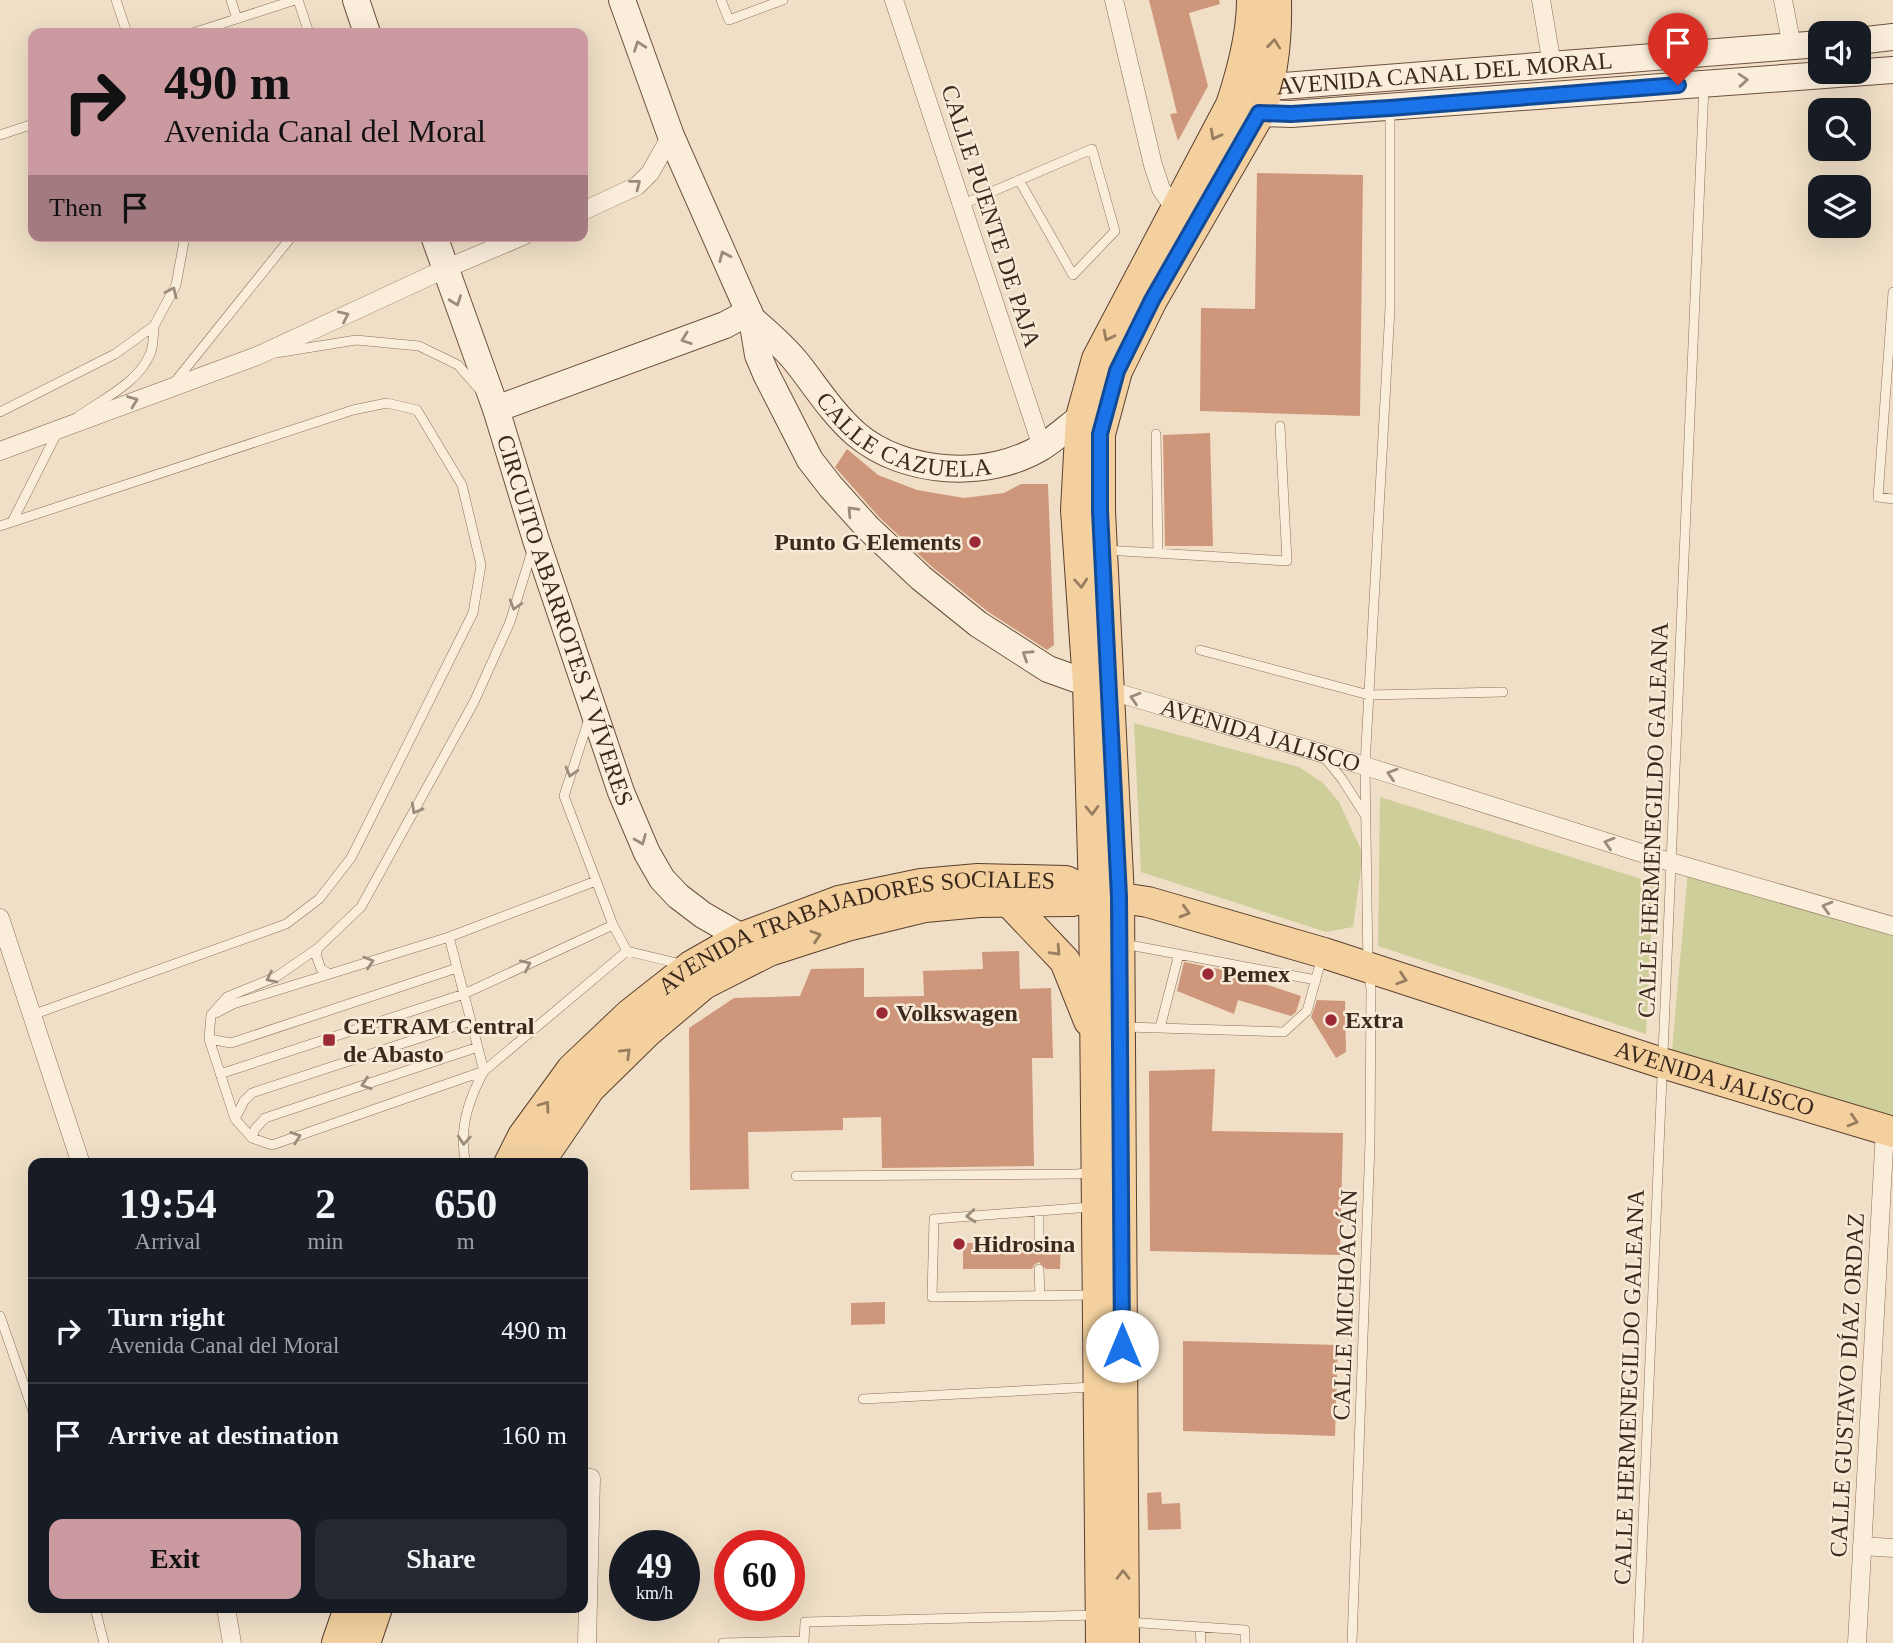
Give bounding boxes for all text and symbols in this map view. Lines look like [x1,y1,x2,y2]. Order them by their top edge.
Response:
pin [1648,13,1708,85]
map controls [1808,21,1871,238]
button: sound [1808,21,1871,84]
icon: arrive [1659,24,1697,62]
one-way arrow [1266,38,1281,49]
one-way arrow [633,40,647,52]
street label: AVENIDA CANAL DEL MORAL [1275,47,1614,99]
text: 490 m [164,55,291,110]
icon: right [49,56,140,147]
one-way arrow [1738,73,1749,88]
street label: CALLE PUENTE DE PAJA [936,81,1046,351]
button: search [1808,98,1871,161]
text: Avenida Canal del Moral [164,113,486,149]
one-way arrow [1210,128,1223,140]
button: layers [1808,175,1871,238]
one-way arrow [629,180,641,193]
icon: arrive [116,189,154,227]
text: Then [49,193,102,222]
one-way arrow [718,251,732,264]
one-way arrow [164,287,178,299]
one-way arrow [448,294,462,306]
one-way arrow [337,310,349,324]
one-way arrow [1103,329,1117,341]
one-way arrow [681,331,693,345]
street label: CALLE CAZUELA [811,387,994,482]
one-way arrow [126,396,138,410]
street label: CIRCUITO ABARROTES Y VÍVERES [492,432,638,810]
one-way arrow [848,506,861,519]
place label: Punto G Elements [774,529,961,555]
marker: Punto G Elements [967,534,983,550]
one-way arrow [1073,578,1088,589]
one-way arrow [509,598,524,610]
street label: CALLE HERMENEGILDO GALEANA [1633,621,1673,1018]
one-way arrow [1022,651,1035,663]
one-way arrow [1129,691,1141,706]
street label: AVENIDA JALISCO [1158,693,1363,777]
one-way arrow [564,766,579,778]
one-way arrow [1387,768,1399,783]
one-way arrow [411,802,424,815]
one-way arrow [1084,805,1099,816]
one-way arrow [633,834,647,846]
one-way arrow [1604,836,1616,851]
street label: AVENIDA TRABAJADORES SOCIALES [653,866,1055,1000]
one-way arrow [1822,901,1834,916]
one-way arrow [1179,904,1191,919]
one-way arrow [810,929,822,944]
one-way arrow [1047,943,1060,956]
one-way arrow [362,956,374,970]
one-way arrow [519,960,531,974]
place label: Pemex [1222,961,1290,987]
marker: Pemex [1200,966,1216,982]
one-way arrow [266,969,278,983]
one-way arrow [1396,971,1408,986]
place label: Volkswagen [896,1000,1018,1026]
marker: Volkswagen [874,1005,890,1021]
place label: Extra [1345,1007,1404,1033]
marker: Extra [1323,1012,1339,1028]
place label: CETRAM Central de Abasto [343,1013,535,1067]
marker: CETRAM Central de Abasto [321,1032,337,1048]
street label: AVENIDA JALISCO [1612,1036,1817,1121]
one-way arrow [617,1049,630,1062]
one-way arrow [361,1076,373,1090]
one-way arrow [537,1101,549,1114]
one-way arrow [1847,1112,1859,1127]
one-way arrow [289,1131,301,1145]
one-way arrow [457,1135,472,1146]
text: 19:54 [119,1181,217,1227]
text: 2 [315,1181,336,1227]
text: 650 [434,1181,497,1227]
street label: CALLE HERMENEGILDO GALEANA [1609,1188,1649,1585]
street label: CALLE MICHOACÁN [1328,1189,1362,1421]
one-way arrow [965,1208,976,1223]
street label: CALLE GUSTAVO DÍAZ ORDAZ [1825,1212,1869,1558]
text: Arrival [135,1229,201,1254]
text: min [308,1229,343,1254]
text: m [457,1229,475,1254]
place label: Hidrosina [973,1231,1075,1257]
marker: Hidrosina [951,1236,967,1252]
text: Turn right [108,1303,225,1332]
position arrow [1085,1309,1159,1383]
icon: right [49,1312,87,1350]
text: 490 m [501,1316,567,1345]
text: Avenida Canal del Moral [108,1333,339,1358]
icon: arrive [49,1417,87,1455]
text: Arrive at destination [108,1421,339,1450]
text: 160 m [501,1421,567,1450]
button: Exit [49,1519,301,1599]
button: Share [315,1519,567,1599]
speed limit sign: 60 [714,1530,805,1621]
text: 49 [637,1547,672,1586]
one-way arrow [1115,1569,1131,1580]
text: km/h [636,1583,673,1603]

